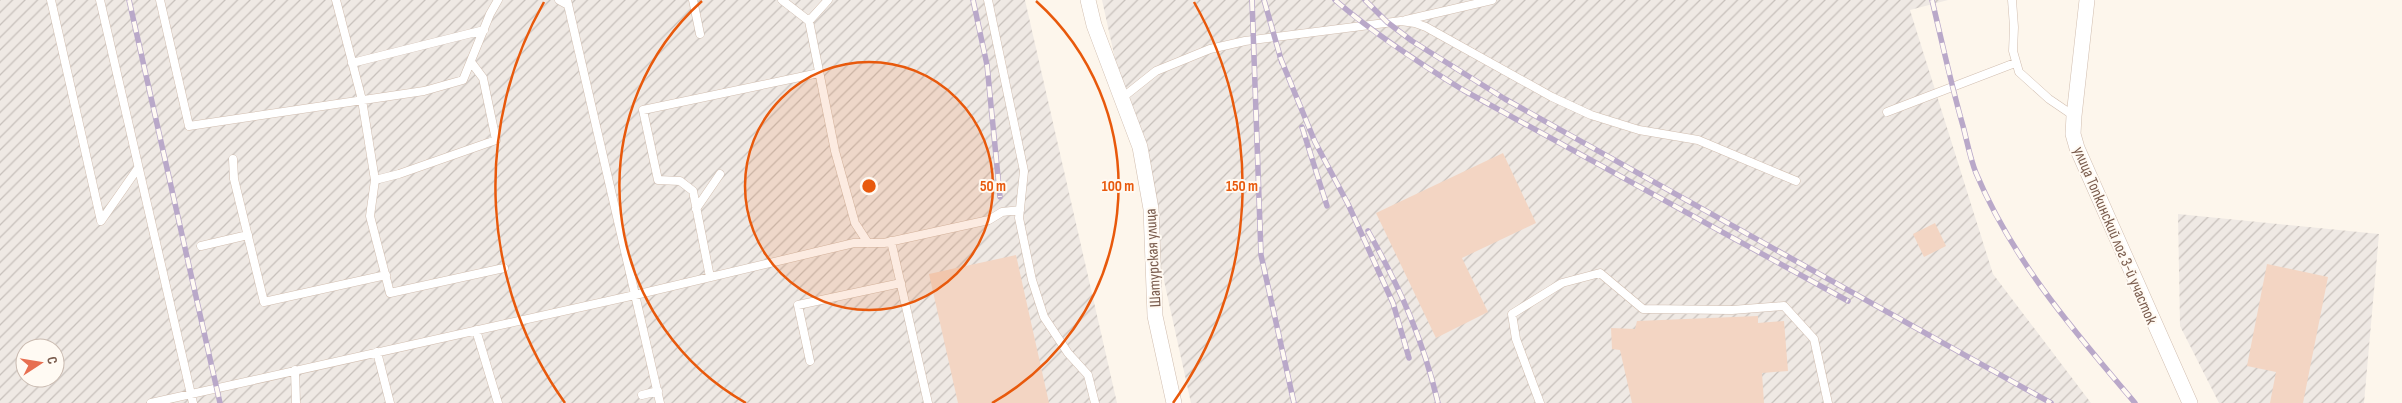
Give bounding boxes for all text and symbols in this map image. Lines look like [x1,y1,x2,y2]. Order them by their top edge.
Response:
street label: улица Топкинский лог 3-й участок [2069,144,2161,328]
centre of rings [860,177,878,195]
text: 50 m [980,177,1006,196]
text: 100 m [1102,177,1134,196]
text: 150 m [1226,177,1258,196]
street label: Шатурская улица [1141,208,1166,308]
north arrow [15,338,65,388]
text: С [43,355,61,366]

